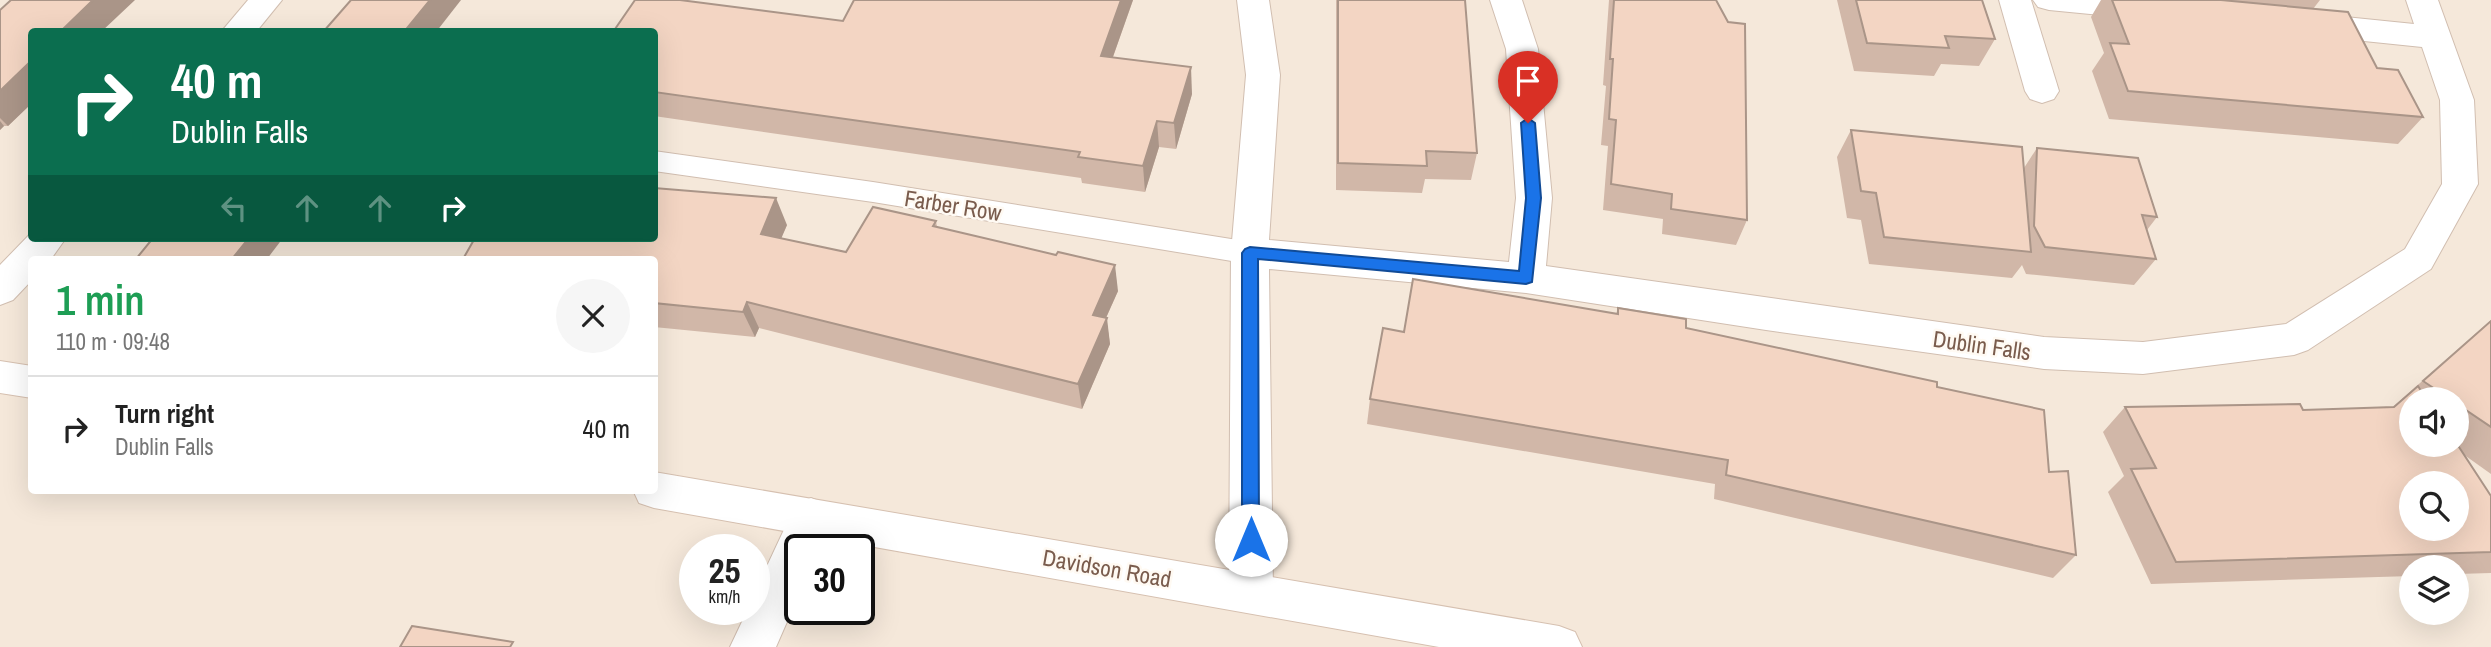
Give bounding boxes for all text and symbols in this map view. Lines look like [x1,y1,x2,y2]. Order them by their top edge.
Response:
text: 40 m [171,47,263,113]
pin [1498,51,1558,123]
icon: right [56,56,147,147]
icon: arrive [1509,62,1547,100]
text: Dublin Falls [171,110,308,153]
street label: Farber Row [902,182,1004,228]
icon: left [215,189,253,227]
icon: ahead [288,189,326,227]
icon: ahead [361,189,399,227]
icon: right [434,189,472,227]
text: 1 min [56,272,145,328]
button: close [556,279,630,353]
street label: Dublin Falls [1931,323,2033,367]
text: 110 m · 09:48 [56,326,170,357]
map controls [2399,387,2469,625]
button: sound [2399,387,2469,457]
text: Turn right [115,396,214,431]
icon: right [56,410,94,448]
text: 40 m [583,411,630,446]
text: Dublin Falls [115,431,214,462]
button: search [2399,471,2469,541]
position arrow [1214,503,1288,577]
speed limit sign: 30 [784,534,875,625]
street label: Davidson Road [1040,541,1174,595]
text: 25 [709,547,740,594]
button: layers [2399,555,2469,625]
text: km/h [709,584,741,609]

